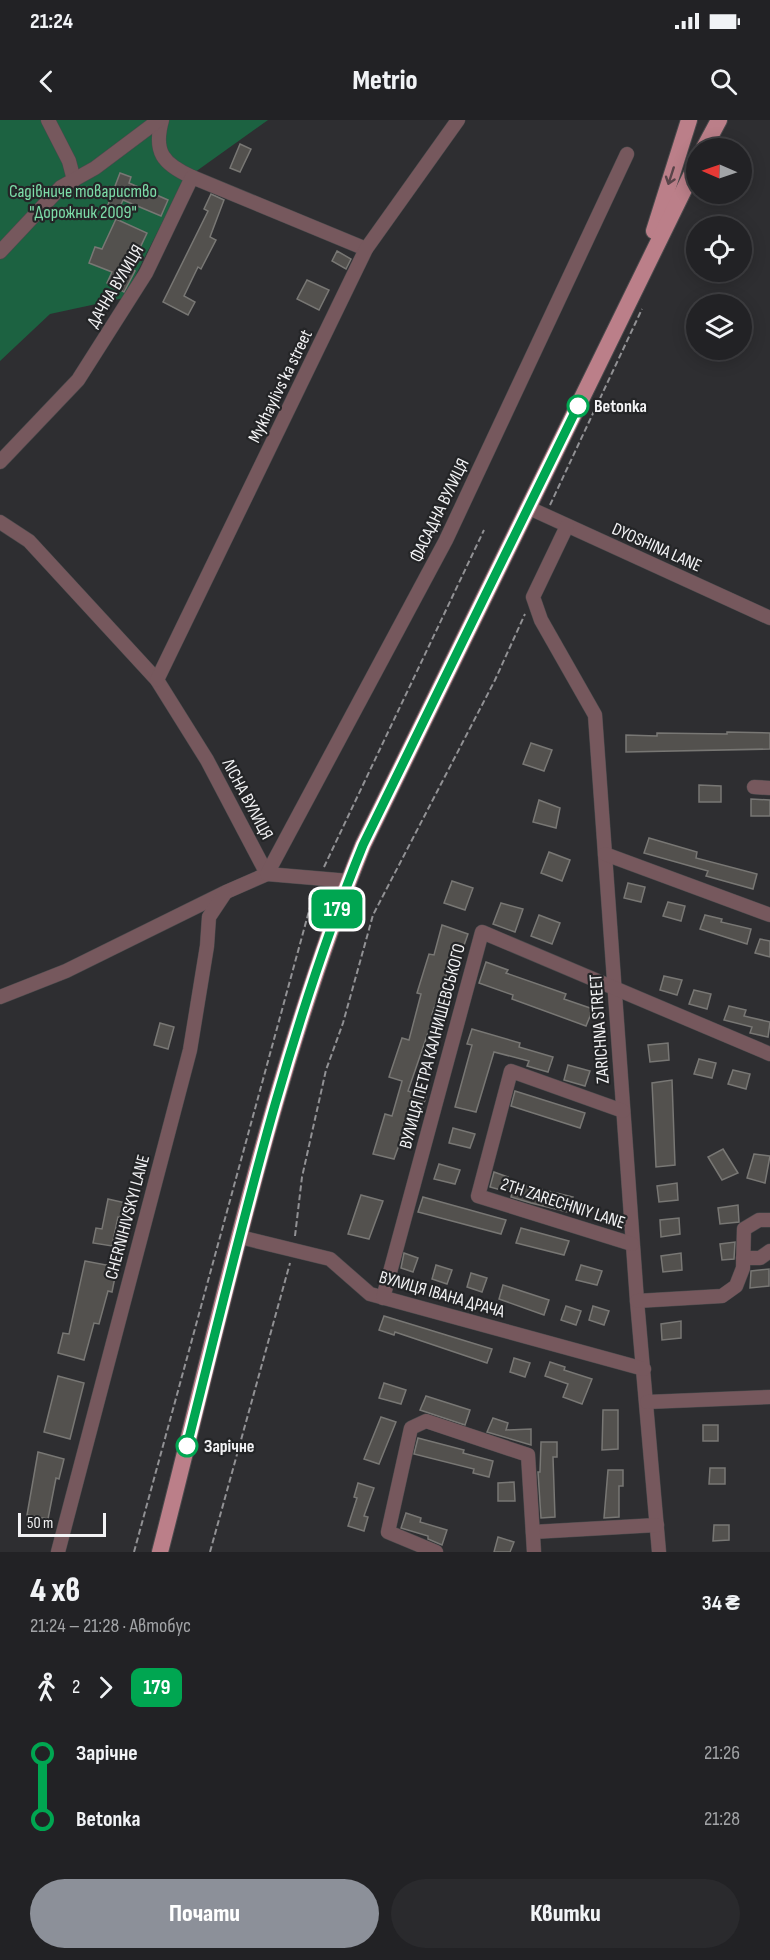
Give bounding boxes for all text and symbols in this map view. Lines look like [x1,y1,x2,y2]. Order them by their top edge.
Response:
text: 21:24 [30,8,73,35]
icon: back [30,65,63,98]
text: Metrio [353,65,417,97]
icon: search [707,65,740,98]
north arrow [686,138,752,204]
map controls [686,138,752,360]
one-way arrow [665,166,676,185]
park label: Садівниче товариство "Дорожник 2009" [9,181,157,223]
button: locate [686,216,752,282]
street label: ДАЧНА ВУЛИЦЯ [82,241,148,332]
button: layers [686,294,752,360]
street label: Mykhaylivsʹka street [244,326,317,446]
marker: Betonka [567,395,589,417]
place label: Betonka [594,396,647,417]
street label: ФАСАДНА ВУЛИЦЯ [405,455,474,565]
street label: DYOSHINA LANE [609,518,705,577]
street label: ЛІСНА ВУЛИЦЯ [217,754,278,843]
line badge: 179 [302,890,372,928]
text: 179 [323,897,351,922]
street label: ВУЛИЦЯ ПЕТРА КАЛНИШЕВСЬКОГО [395,941,470,1151]
street label: ZARICHNA STREET [585,973,614,1085]
street label: CHERNIHIVSKYI LANE [101,1152,154,1282]
street label: 2TH ZARECHNIY LANE [498,1173,628,1233]
street label: ВУЛИЦЯ ІВАНА ДРАЧА [377,1267,507,1323]
marker: Зарічне [176,1435,198,1457]
place label: Зарічне [204,1436,254,1457]
scale bar [18,1510,106,1538]
text: 50 m [27,1514,53,1533]
text: 4 хв [30,1571,80,1611]
text: 34 ₴ [702,1590,740,1617]
text: 21:24 – 21:28 · Автобус [30,1614,191,1638]
icon: walk [30,1671,63,1704]
icon: forward [89,1671,122,1704]
text: 2 [72,1675,80,1699]
text: 179 [143,1675,170,1700]
text: Зарічне [76,1740,138,1767]
text: 21:26 [704,1741,740,1765]
text: Betonka [76,1806,141,1833]
text: 21:28 [704,1807,740,1831]
button: Почати [30,1879,379,1948]
button: Квитки [391,1879,740,1948]

